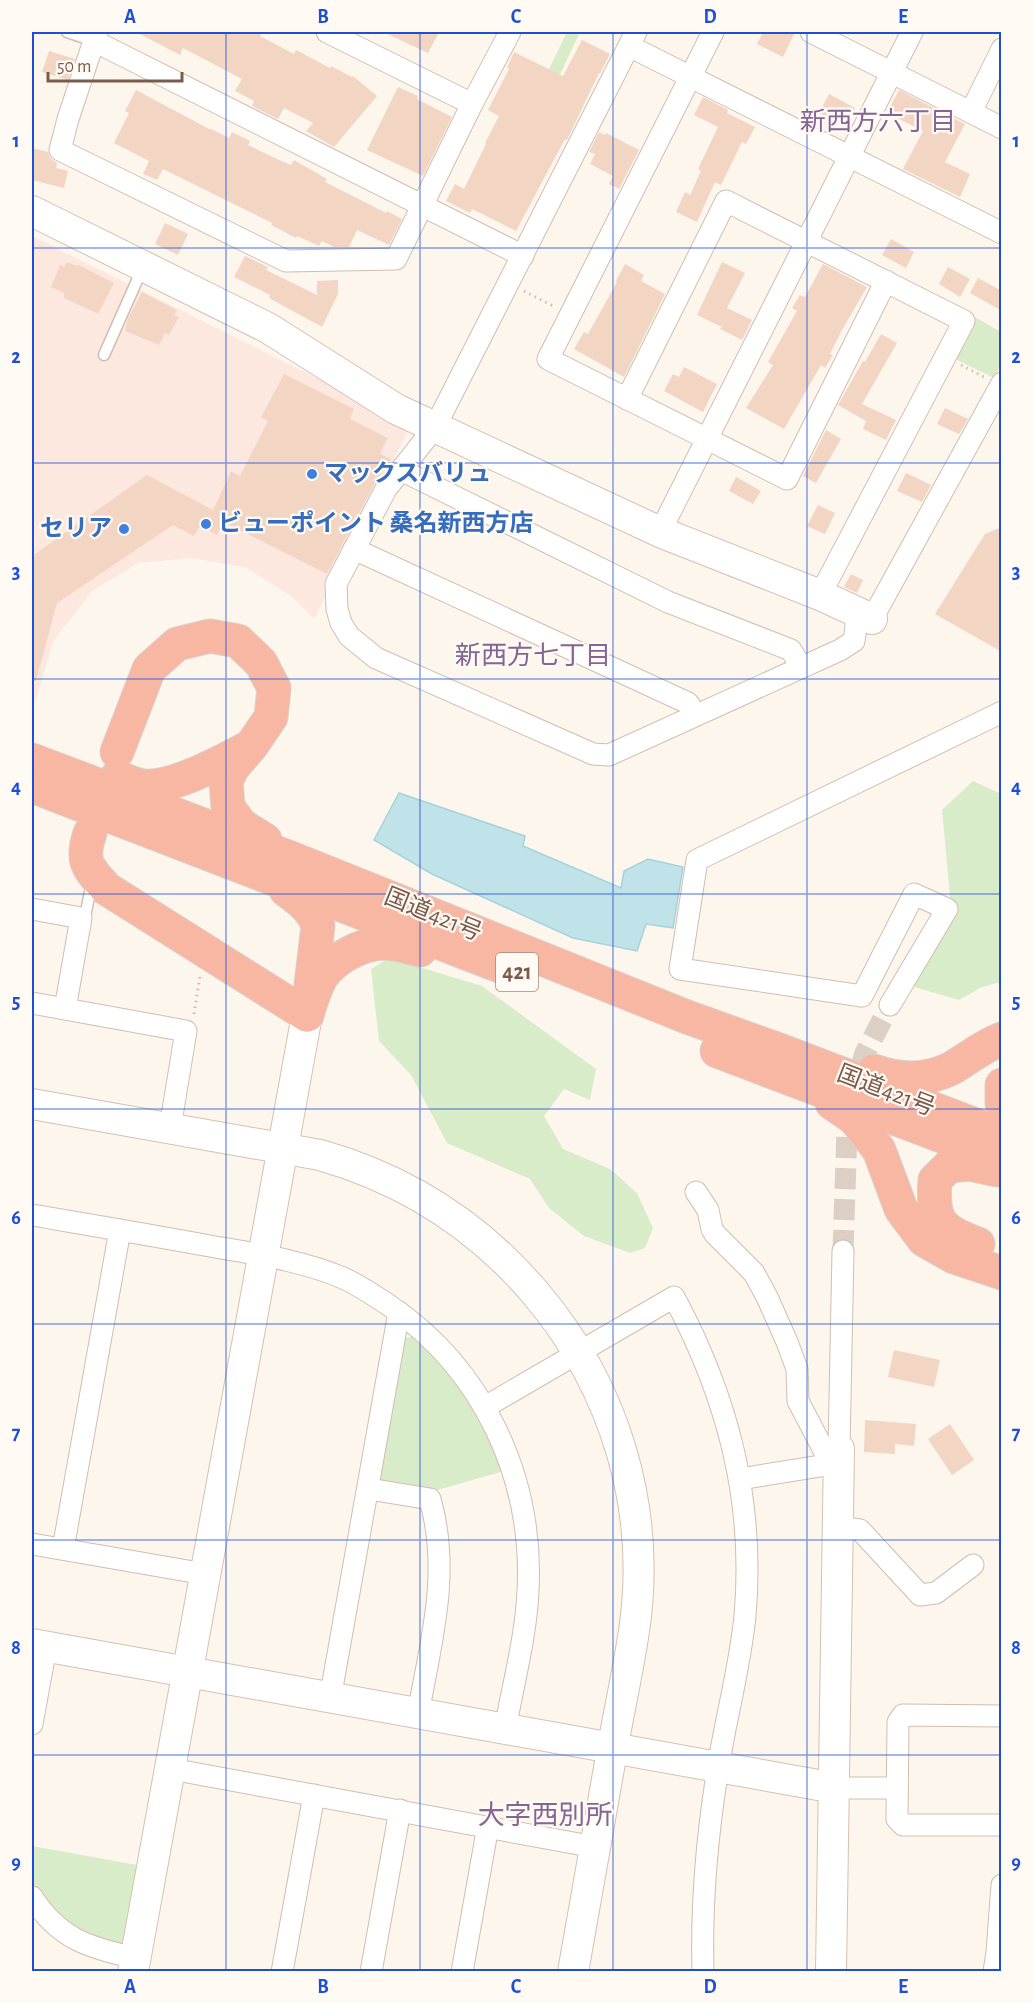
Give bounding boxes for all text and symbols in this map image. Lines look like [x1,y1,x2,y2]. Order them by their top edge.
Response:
text: A [124,7,136,27]
text: B [317,7,329,27]
text: C [511,7,522,27]
text: D [703,7,717,27]
text: E [898,7,908,27]
scale bar [48,45,182,83]
text: 50 m [57,58,91,76]
district label: 新西方六丁目 [800,108,956,135]
text: 1 [12,131,20,151]
text: 1 [1012,131,1020,151]
text: 2 [11,347,21,367]
text: 2 [1011,347,1021,367]
place label: マックスバリュ [324,460,491,486]
marker: マックスバリュ [305,467,319,481]
place label: ビューポイント 桑名新西方店 [218,510,534,536]
place label: セリア [40,517,112,541]
marker: ビューポイント 桑名新西方店 [199,517,213,531]
marker: セリア [117,522,131,536]
text: 3 [12,562,20,582]
text: 3 [1012,562,1020,582]
district label: 新西方七丁目 [455,642,611,669]
text: 4 [11,777,21,797]
text: 4 [1011,777,1021,797]
street label: 国道421号 [381,883,486,945]
road number: 421 [496,953,538,991]
text: 5 [12,992,20,1012]
text: 5 [1012,992,1020,1012]
street label: 国道421号 [834,1060,939,1121]
text: 6 [11,1208,21,1228]
text: 6 [1011,1208,1021,1228]
text: 7 [12,1423,21,1443]
text: 7 [1012,1423,1021,1443]
text: 8 [11,1638,21,1658]
text: 8 [1011,1638,1021,1658]
district label: 大字西別所 [478,1801,613,1829]
text: 9 [11,1853,21,1873]
text: 9 [1011,1853,1021,1873]
text: A [124,1977,136,1997]
text: B [317,1977,329,1997]
text: C [511,1977,522,1997]
text: D [703,1977,717,1997]
text: E [898,1977,908,1997]

